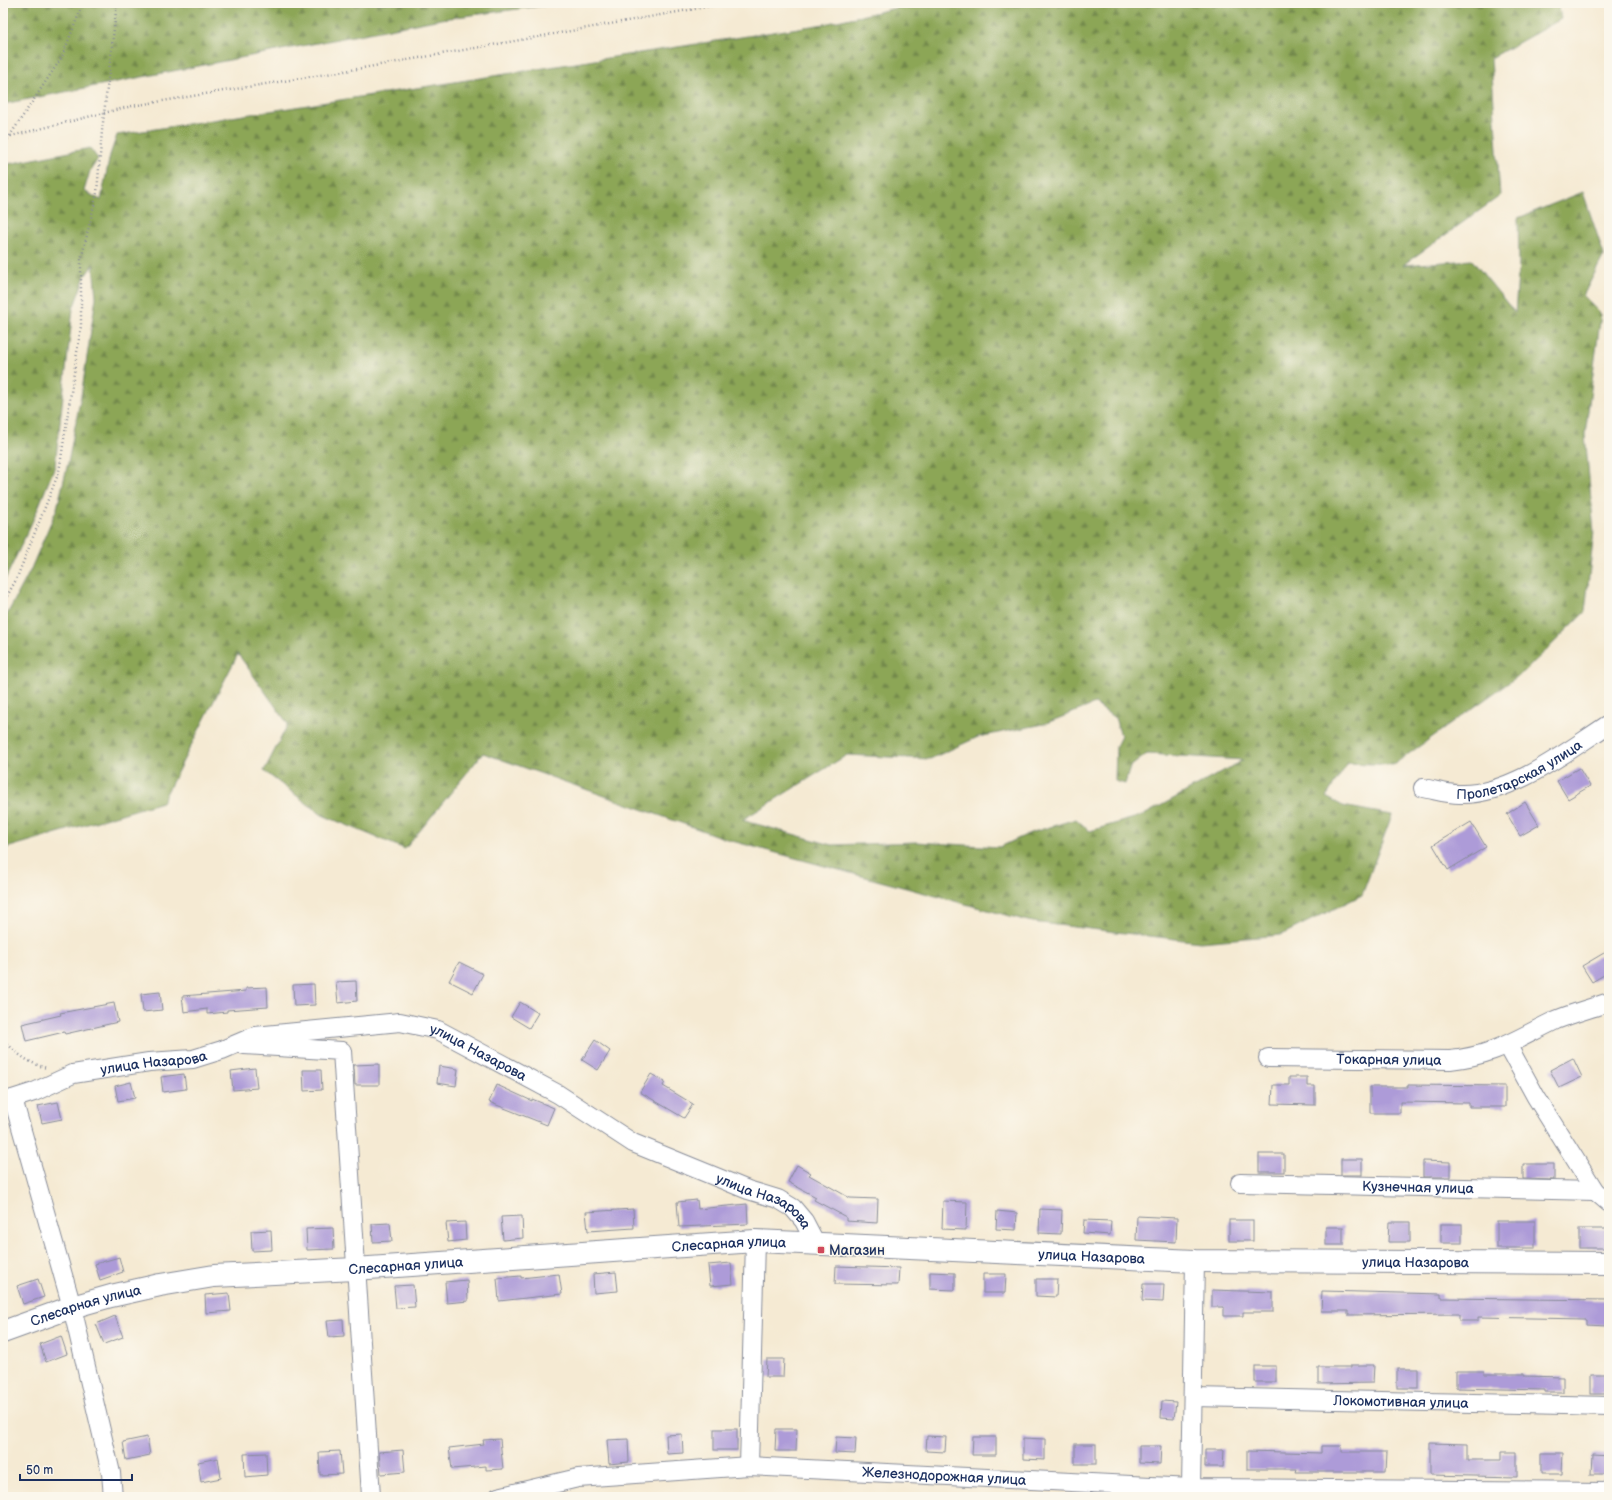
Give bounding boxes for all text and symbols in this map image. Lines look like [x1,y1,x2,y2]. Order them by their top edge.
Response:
street label: Пролетарская улица [1456,736,1586,803]
street label: улица Назарова [429,1020,530,1085]
street label: улица Назарова [99,1047,210,1078]
street label: Токарная улица [1336,1050,1443,1068]
street label: улица Назарова [714,1169,815,1232]
street label: Кузнечная улица [1362,1177,1475,1197]
street label: Слесарная улица [671,1232,787,1255]
place label: Магазин [829,1242,885,1259]
marker: Магазин [816,1245,826,1255]
street label: улица Назарова [1038,1245,1146,1267]
street label: Слесарная улица [348,1253,464,1278]
street label: улица Назарова [1362,1253,1470,1271]
street label: Слесарная улица [28,1281,143,1330]
street label: Локомотивная улица [1332,1392,1469,1411]
scale bar [20,1456,132,1482]
text: 50 m [26,1463,53,1478]
street label: Железнодорожная улица [862,1463,1027,1488]

